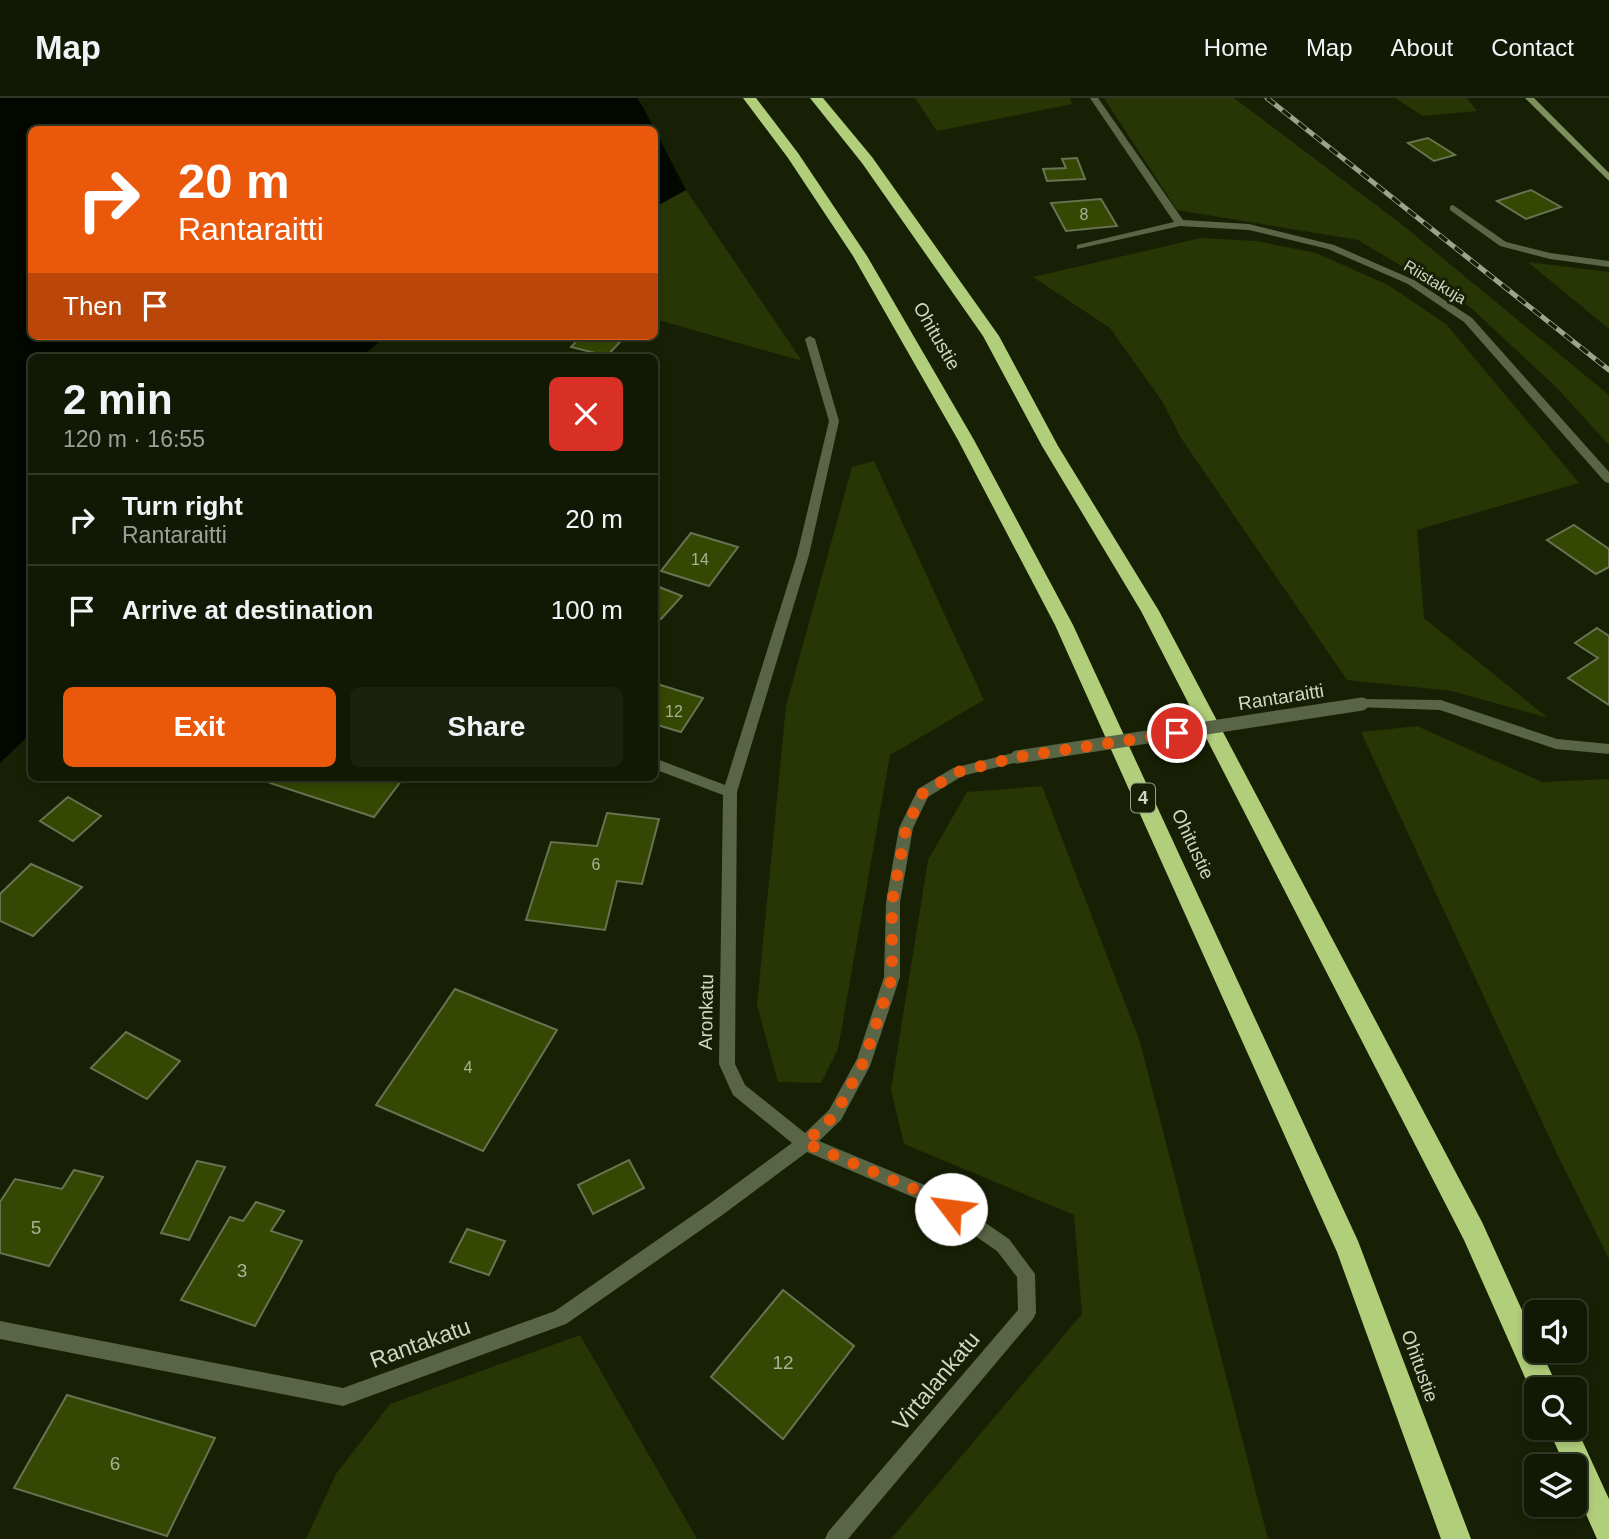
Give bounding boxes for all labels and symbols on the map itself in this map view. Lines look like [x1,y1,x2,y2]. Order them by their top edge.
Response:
house number: 8 [1080,206,1089,223]
street label: Riistakuja [1401,257,1469,307]
street label: Ohitustie [909,298,965,374]
house number: 14 [691,551,709,568]
street label: Rantaraitti [1237,680,1325,714]
house number: 12 [665,703,683,720]
pin [1147,703,1207,763]
road number: 4 [1131,784,1155,812]
street label: Ohitustie [1168,806,1218,882]
house number: 6 [592,856,601,873]
street label: Aronkatu [695,974,717,1050]
house number: 4 [464,1059,473,1076]
position arrow [914,1172,988,1246]
house number: 5 [31,1217,41,1238]
house number: 3 [237,1260,247,1281]
street label: Rantakatu [366,1313,474,1373]
street label: Virtalankatu [887,1326,985,1436]
street label: Ohitustie [1397,1327,1443,1405]
house number: 12 [772,1352,794,1373]
house number: 6 [110,1453,120,1474]

